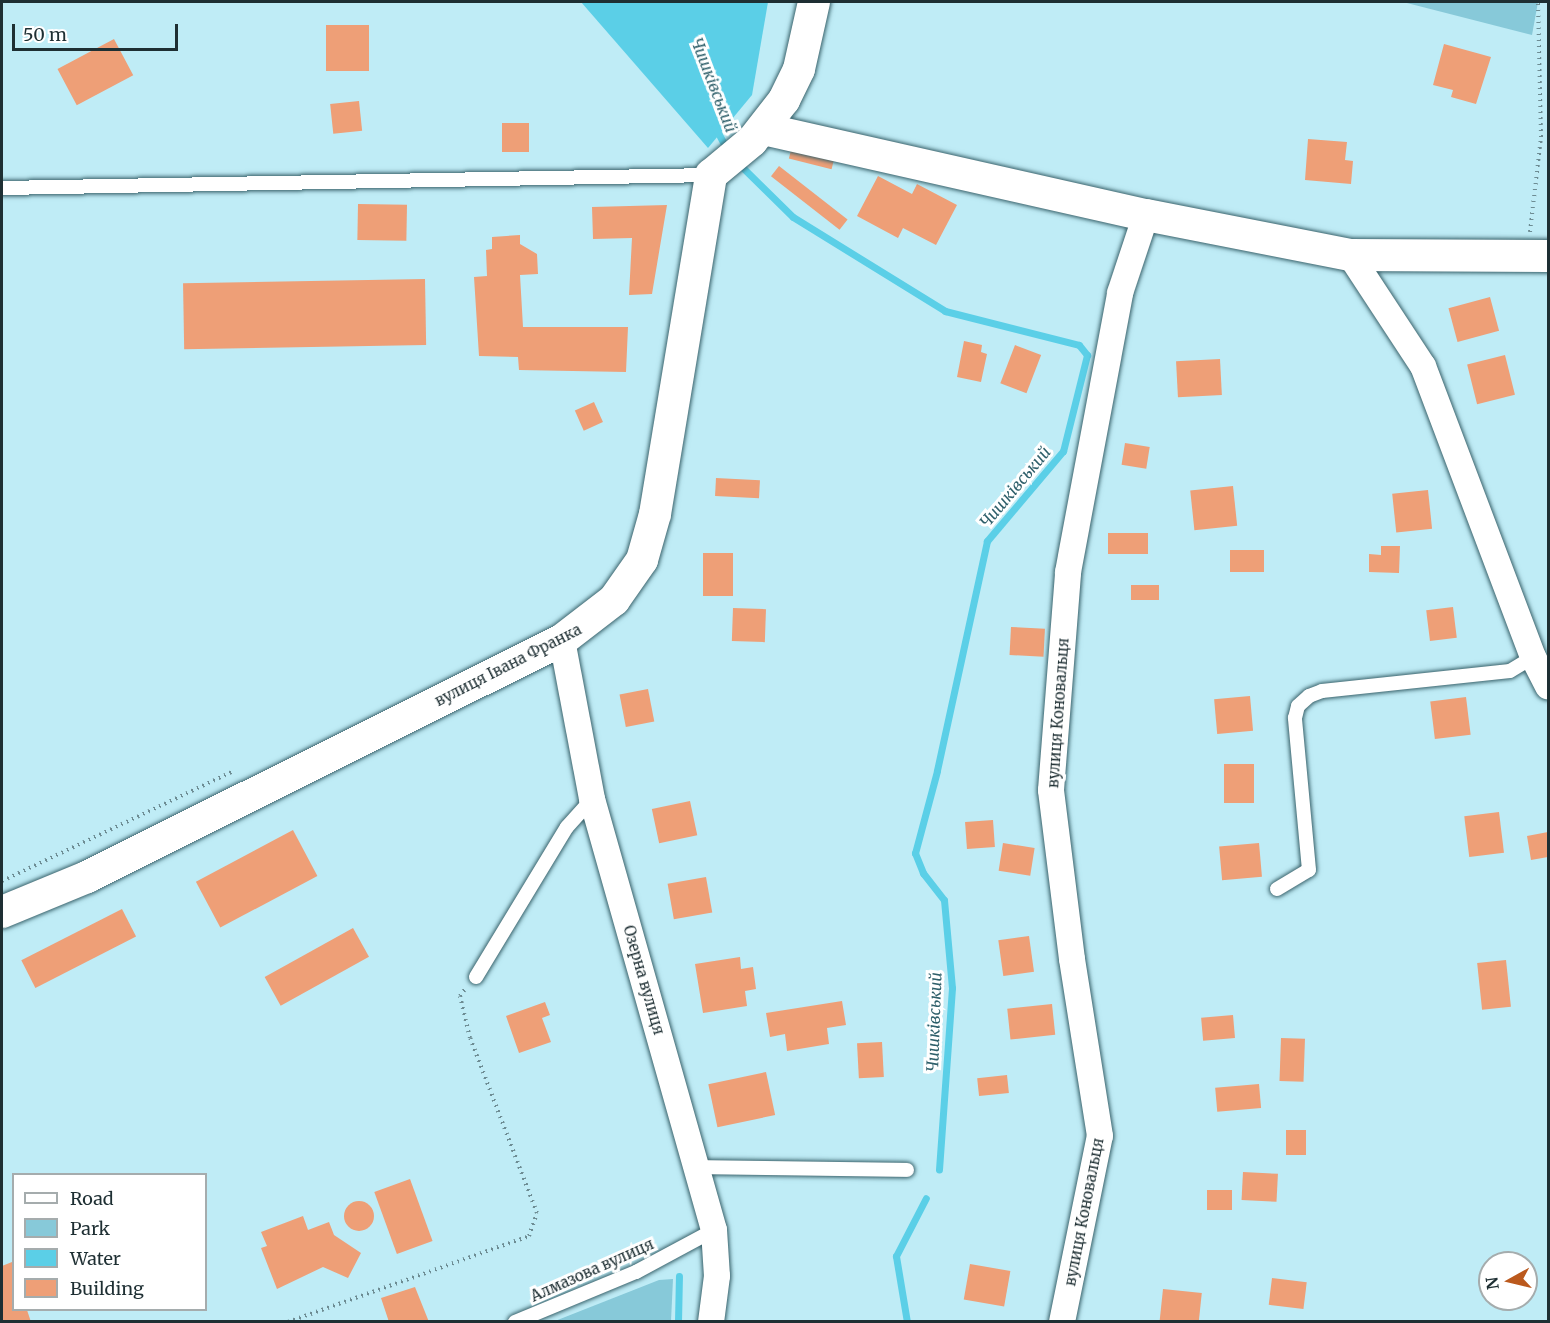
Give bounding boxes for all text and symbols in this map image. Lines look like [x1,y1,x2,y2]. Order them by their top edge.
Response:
scale bar [15,12,182,50]
text: 50 m [23,23,67,46]
water label: Чишківський [687,35,741,135]
water label: Чишківський [976,443,1054,531]
street label: вулиця Івана Франка [432,620,584,710]
street label: вулиця Коновальця [1044,637,1072,789]
street label: Озерна вулиця [620,923,668,1037]
water label: Чишківський [923,972,945,1072]
street label: вулиця Коновальця [1061,1136,1107,1288]
legend [12,1173,207,1311]
text: Road [70,1187,114,1210]
text: Park [70,1217,110,1240]
street label: Алмазова вулиця [528,1235,656,1305]
text: Water [70,1247,121,1270]
north arrow [1478,1251,1538,1311]
text: N [1481,1276,1503,1291]
text: Building [70,1277,144,1300]

